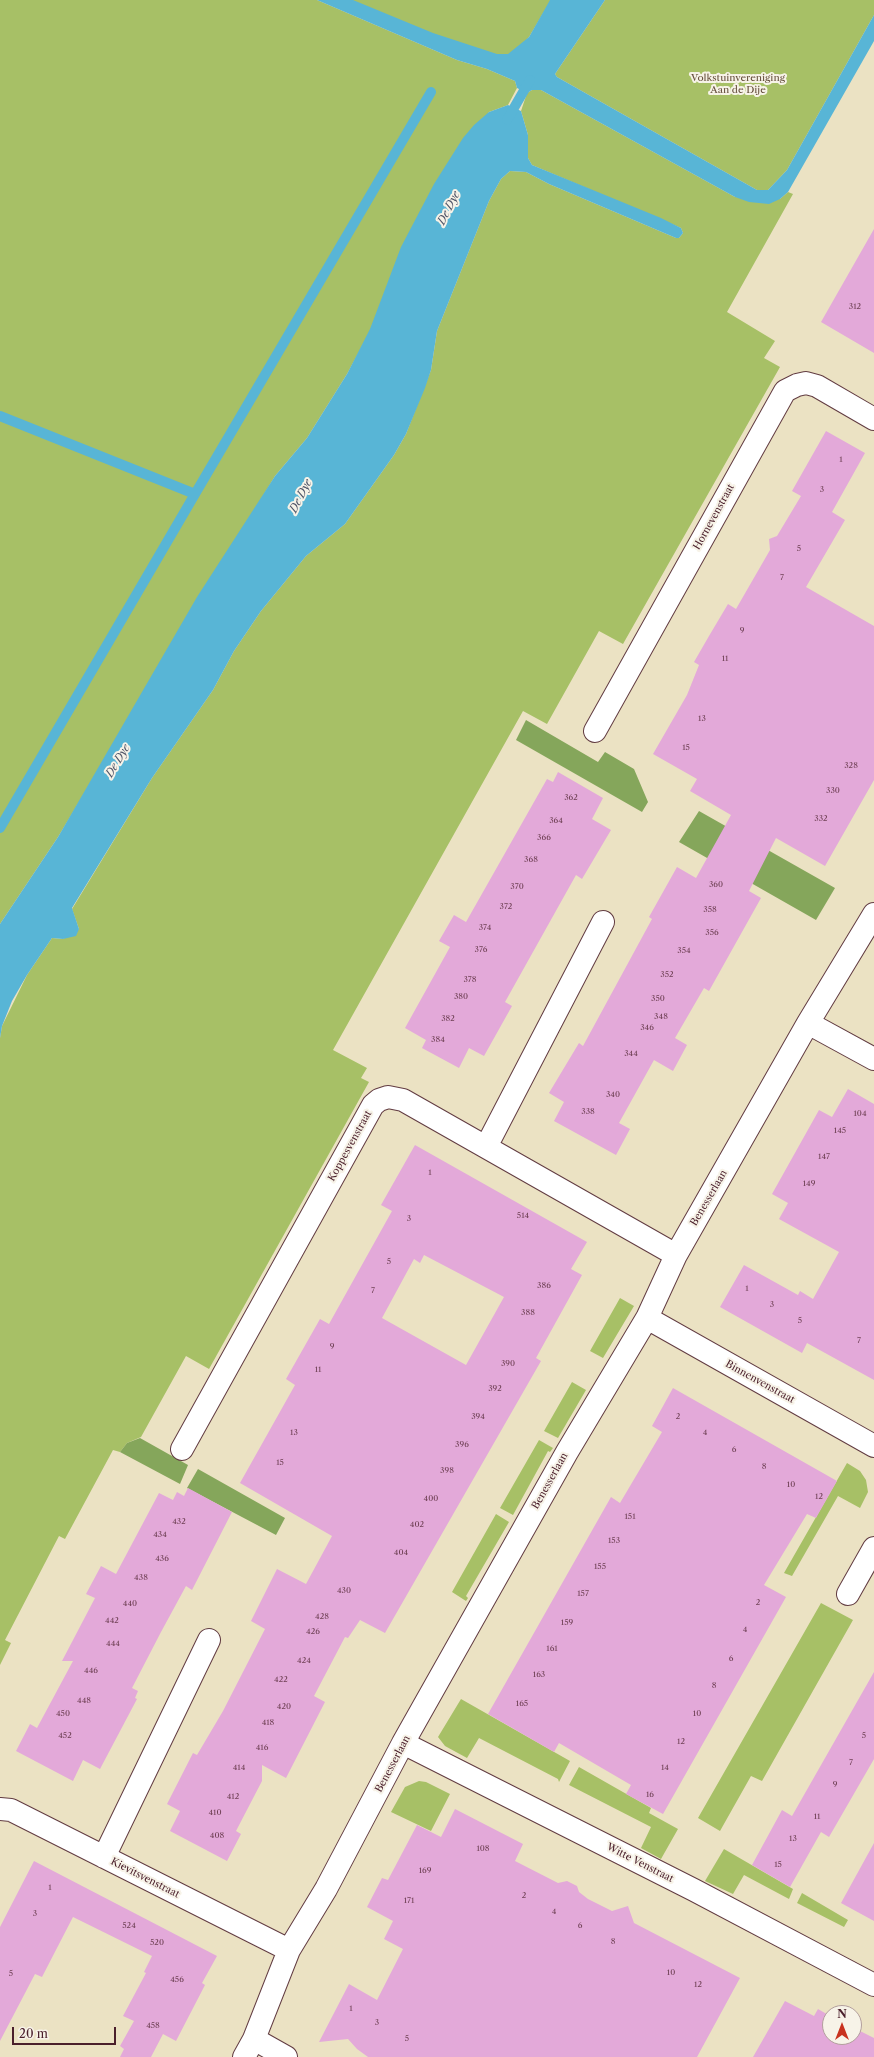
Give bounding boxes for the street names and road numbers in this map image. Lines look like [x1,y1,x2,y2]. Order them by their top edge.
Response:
street label: Hornevenstraat [691,482,737,552]
street label: Koppesvenstraat [326,1109,374,1183]
street label: Benesserlaan [688,1168,730,1228]
street label: Binnenvenstraat [723,1358,797,1406]
street label: Benesserlaan [530,1451,570,1511]
street label: Benesserlaan [373,1733,413,1795]
street label: Witte Venstraat [604,1841,676,1885]
street label: Kievitsvenstraat [109,1855,181,1901]

